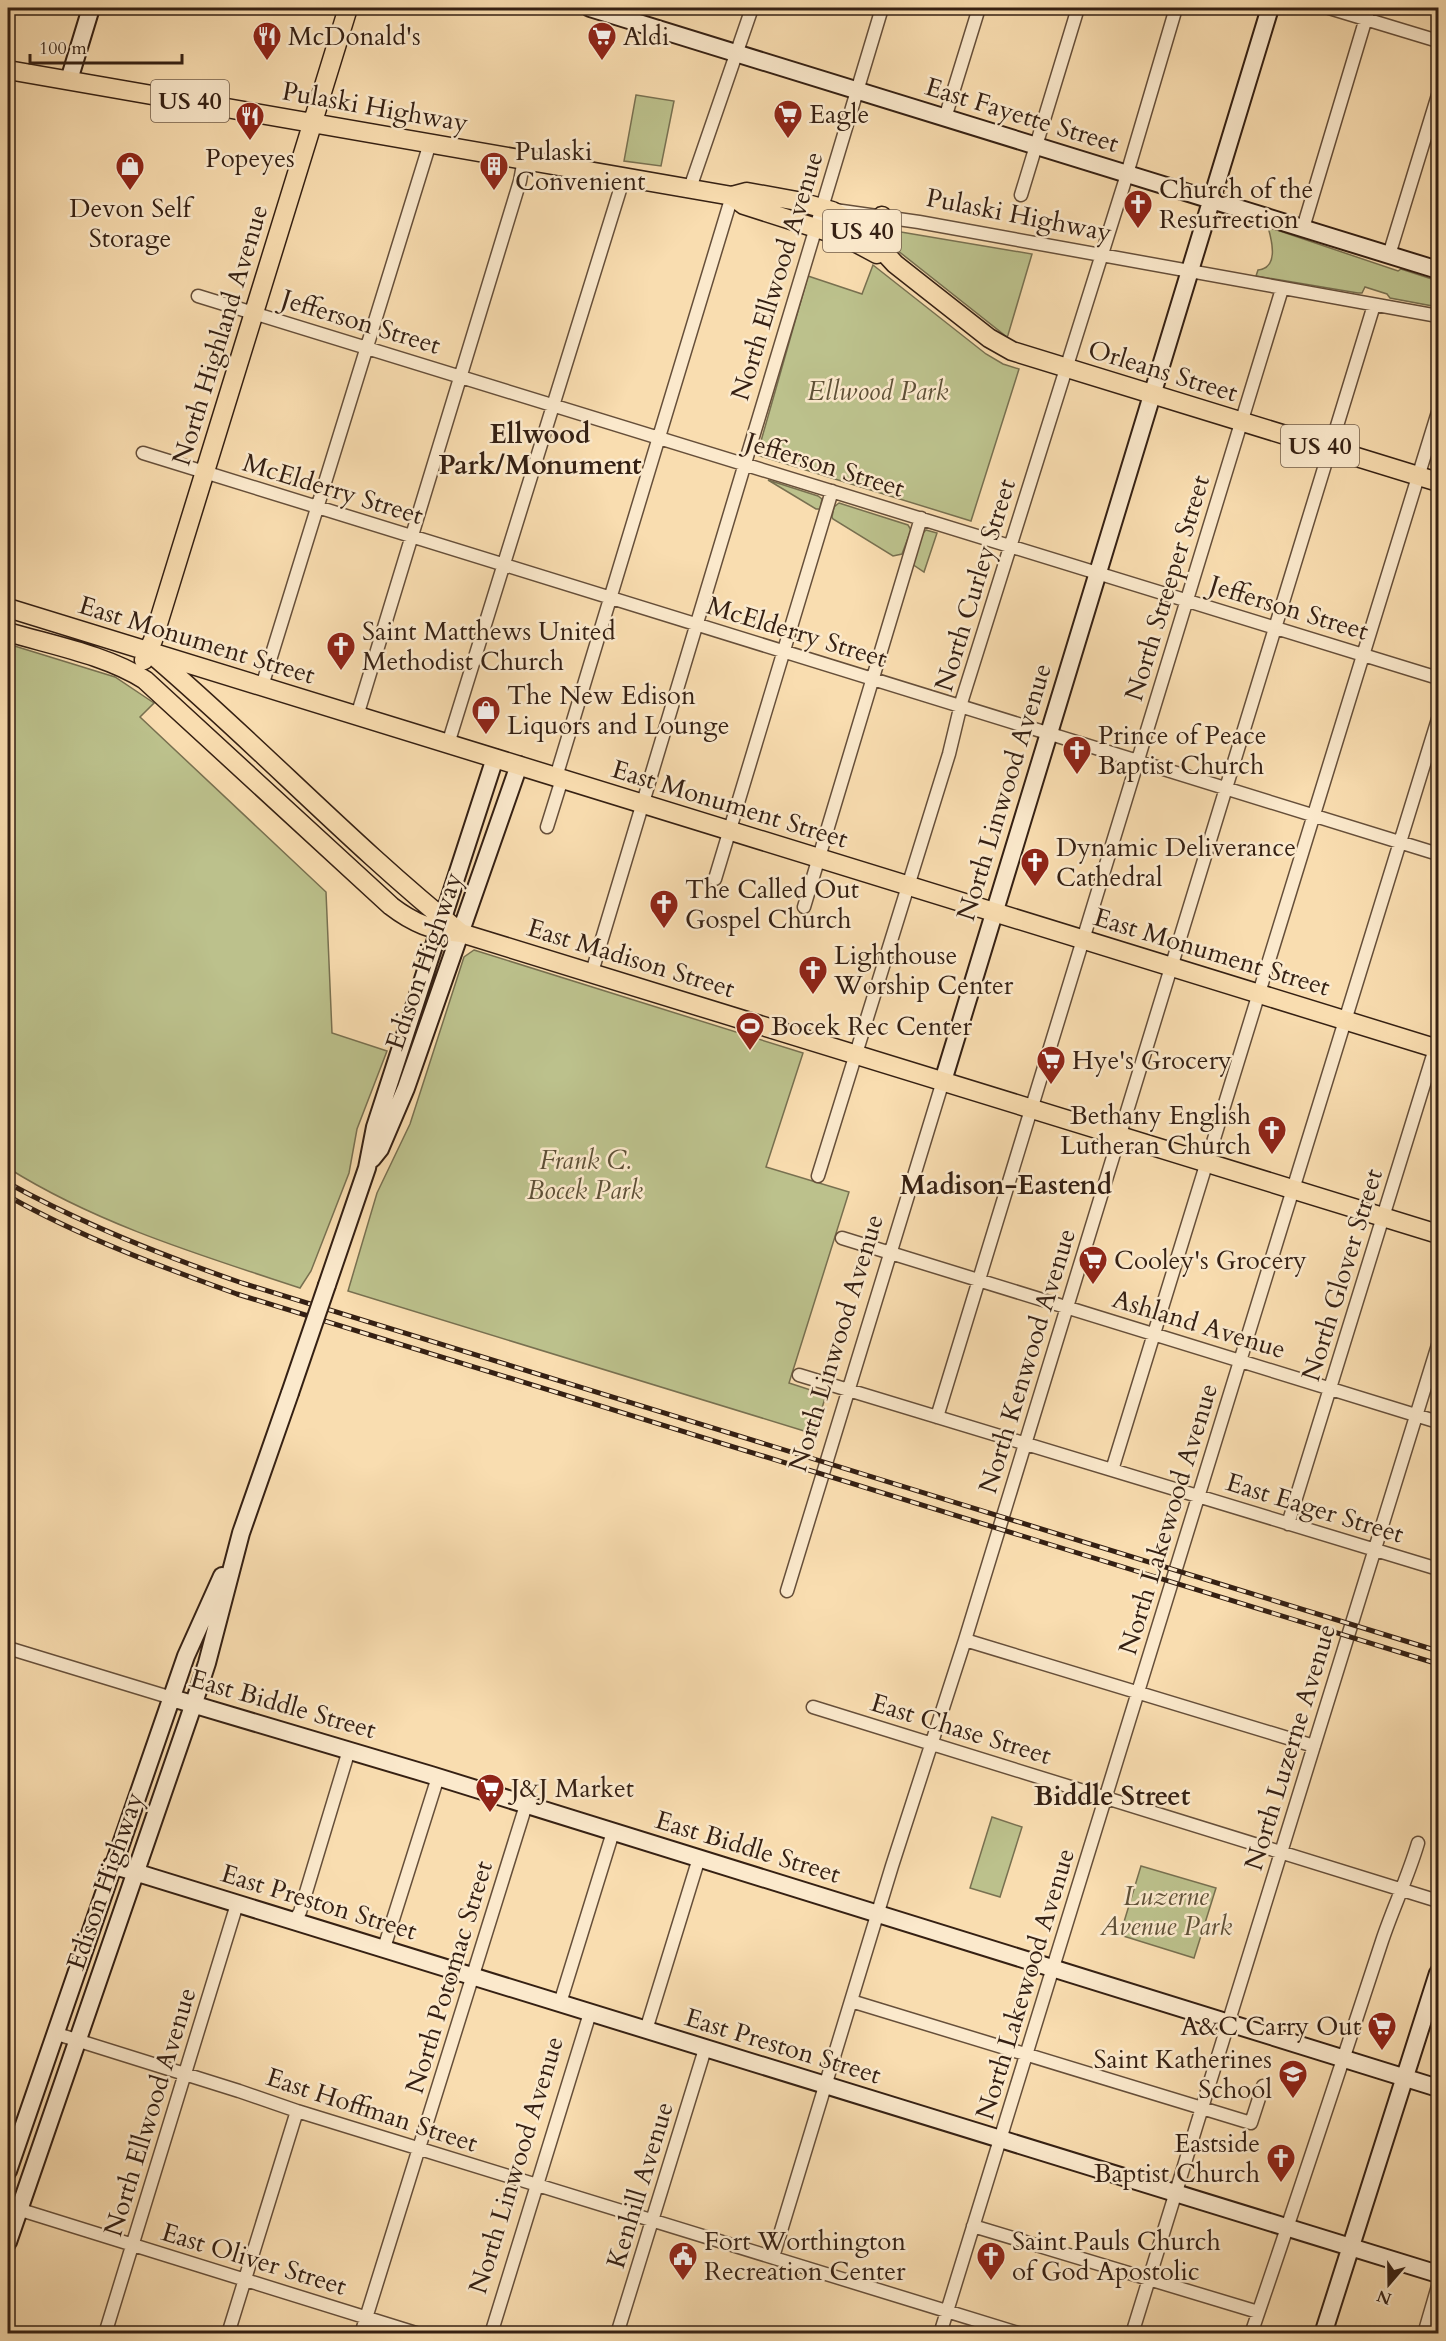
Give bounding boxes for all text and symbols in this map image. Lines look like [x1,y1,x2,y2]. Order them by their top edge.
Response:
place label: McDonald's [288,19,421,54]
place label: Aldi [623,19,669,54]
restaurant icon: McDonald's [251,20,283,62]
supermarket icon: Aldi [586,20,618,62]
scale bar [30,27,182,65]
text: 100 m [39,36,87,61]
street label: East Fayette Street [921,69,1123,161]
street label: Pulaski Highway [279,73,471,141]
road number: US 40 [151,80,229,122]
place label: Eagle [809,97,869,132]
supermarket icon: Eagle [772,98,804,140]
restaurant icon: Popeyes [234,100,266,142]
place label: Pulaski Convenient [515,134,646,199]
place label: Popeyes [205,141,295,176]
street label: North Ellwood Avenue [722,147,832,405]
shop icon: Devon Self Storage [114,150,146,192]
building icon: Pulaski Convenient [478,150,510,192]
place label: Church of the Resurrection [1159,172,1313,237]
street label: Pulaski Highway [923,180,1115,250]
church icon: Church of the Resurrection [1122,188,1154,230]
place label: Devon Self Storage [69,191,195,256]
street label: North Highland Avenue [164,200,276,470]
road number: US 40 [823,210,901,252]
street label: Jefferson Street [273,280,445,363]
street label: Orleans Street [1084,332,1242,410]
park label: Ellwood Park [808,374,949,409]
district label: Ellwood Park/Monument [438,416,642,484]
street label: Jefferson Street [737,423,909,506]
road number: US 40 [1281,425,1359,467]
street label: McElderry Street [239,445,427,533]
street label: North Streeper Street [1116,471,1218,705]
street label: North Curley Street [926,474,1024,696]
street label: Jefferson Street [1201,566,1373,649]
street label: East Monument Street [75,587,319,693]
street label: McElderry Street [703,588,891,676]
place label: Saint Matthews United Methodist Church [362,614,616,679]
church icon: Saint Matthews United Methodist Church [325,630,357,672]
street label: North Linwood Avenue [948,659,1060,925]
place label: The New Edison Liquors and Lounge [507,678,730,743]
shop icon: The New Edison Liquors and Lounge [470,694,502,736]
place label: Prince of Peace Baptist Church [1098,718,1267,783]
church icon: Prince of Peace Baptist Church [1061,734,1093,776]
street label: East Monument Street [608,751,852,857]
place label: Dynamic Deliverance Cathedral [1056,830,1296,895]
church icon: Dynamic Deliverance Cathedral [1019,846,1051,888]
street label: Edison Highway [377,867,471,1054]
place label: The Called Out Gospel Church [685,872,859,937]
church icon: The Called Out Gospel Church [648,888,680,930]
street label: East Monument Street [1090,899,1334,1005]
street label: East Madison Street [523,910,739,1006]
place label: Lighthouse Worship Center [833,938,1014,1003]
church icon: Lighthouse Worship Center [797,954,829,996]
place label: Bocek Rec Center [771,1009,972,1044]
sports icon: Bocek Rec Center [734,1010,766,1052]
place label: Hye's Grocery [1072,1043,1232,1078]
supermarket icon: Hye's Grocery [1035,1044,1067,1086]
place label: Bethany English Lutheran Church [1060,1098,1251,1163]
church icon: Bethany English Lutheran Church [1256,1114,1288,1156]
park label: Frank C. Bocek Park [527,1143,643,1208]
street label: North Glover Street [1293,1164,1391,1386]
district label: Madison-Eastend [900,1167,1113,1204]
street label: North Linwood Avenue [780,1210,892,1476]
street label: North Kenwood Avenue [970,1224,1084,1498]
place label: Cooley's Grocery [1114,1243,1307,1278]
supermarket icon: Cooley's Grocery [1077,1244,1109,1286]
street label: Ashland Avenue [1108,1281,1290,1367]
street label: North Lakewood Avenue [1110,1379,1226,1659]
street label: East Eager Street [1222,1464,1408,1552]
street label: North Luzerne Avenue [1236,1619,1344,1875]
street label: East Biddle Street [186,1661,380,1747]
street label: East Chase Street [867,1685,1055,1773]
place label: J&J Market [507,1771,634,1806]
supermarket icon: J&J Market [474,1772,506,1814]
district label: Biddle Street [1034,1778,1191,1815]
street label: Edison Highway [58,1787,152,1974]
street label: East Biddle Street [651,1802,845,1892]
street label: North Lakewood Avenue [967,1844,1083,2124]
street label: East Preston Street [217,1856,421,1948]
street label: North Potomac Street [397,1856,501,2098]
park label: Luzerne Avenue Park [1099,1879,1232,1944]
street label: North Ellwood Avenue [95,1983,205,2241]
street label: East Preston Street [681,2000,885,2092]
place label: A&C Carry Out [1181,2009,1361,2044]
supermarket icon: A&C Carry Out [1366,2010,1398,2052]
street label: North Linwood Avenue [460,2032,572,2298]
place label: Saint Katherines School [1094,2042,1272,2107]
school or university icon: Saint Katherines School [1277,2058,1309,2100]
street label: East Hoffman Street [262,2059,482,2161]
street label: Kenhill Avenue [598,2098,682,2272]
place label: Eastside Baptist Church [1094,2126,1260,2191]
church icon: Eastside Baptist Church [1265,2142,1297,2184]
street label: East Oliver Street [157,2214,351,2304]
place label: Fort Worthington Recreation Center [704,2224,906,2289]
place label: Saint Pauls Church of God Apostolic [1012,2224,1221,2289]
public building icon: Fort Worthington Recreation Center [667,2240,699,2282]
church icon: Saint Pauls Church of God Apostolic [975,2240,1007,2282]
north arrow [1359,2254,1419,2314]
text: N [1374,2284,1395,2310]

